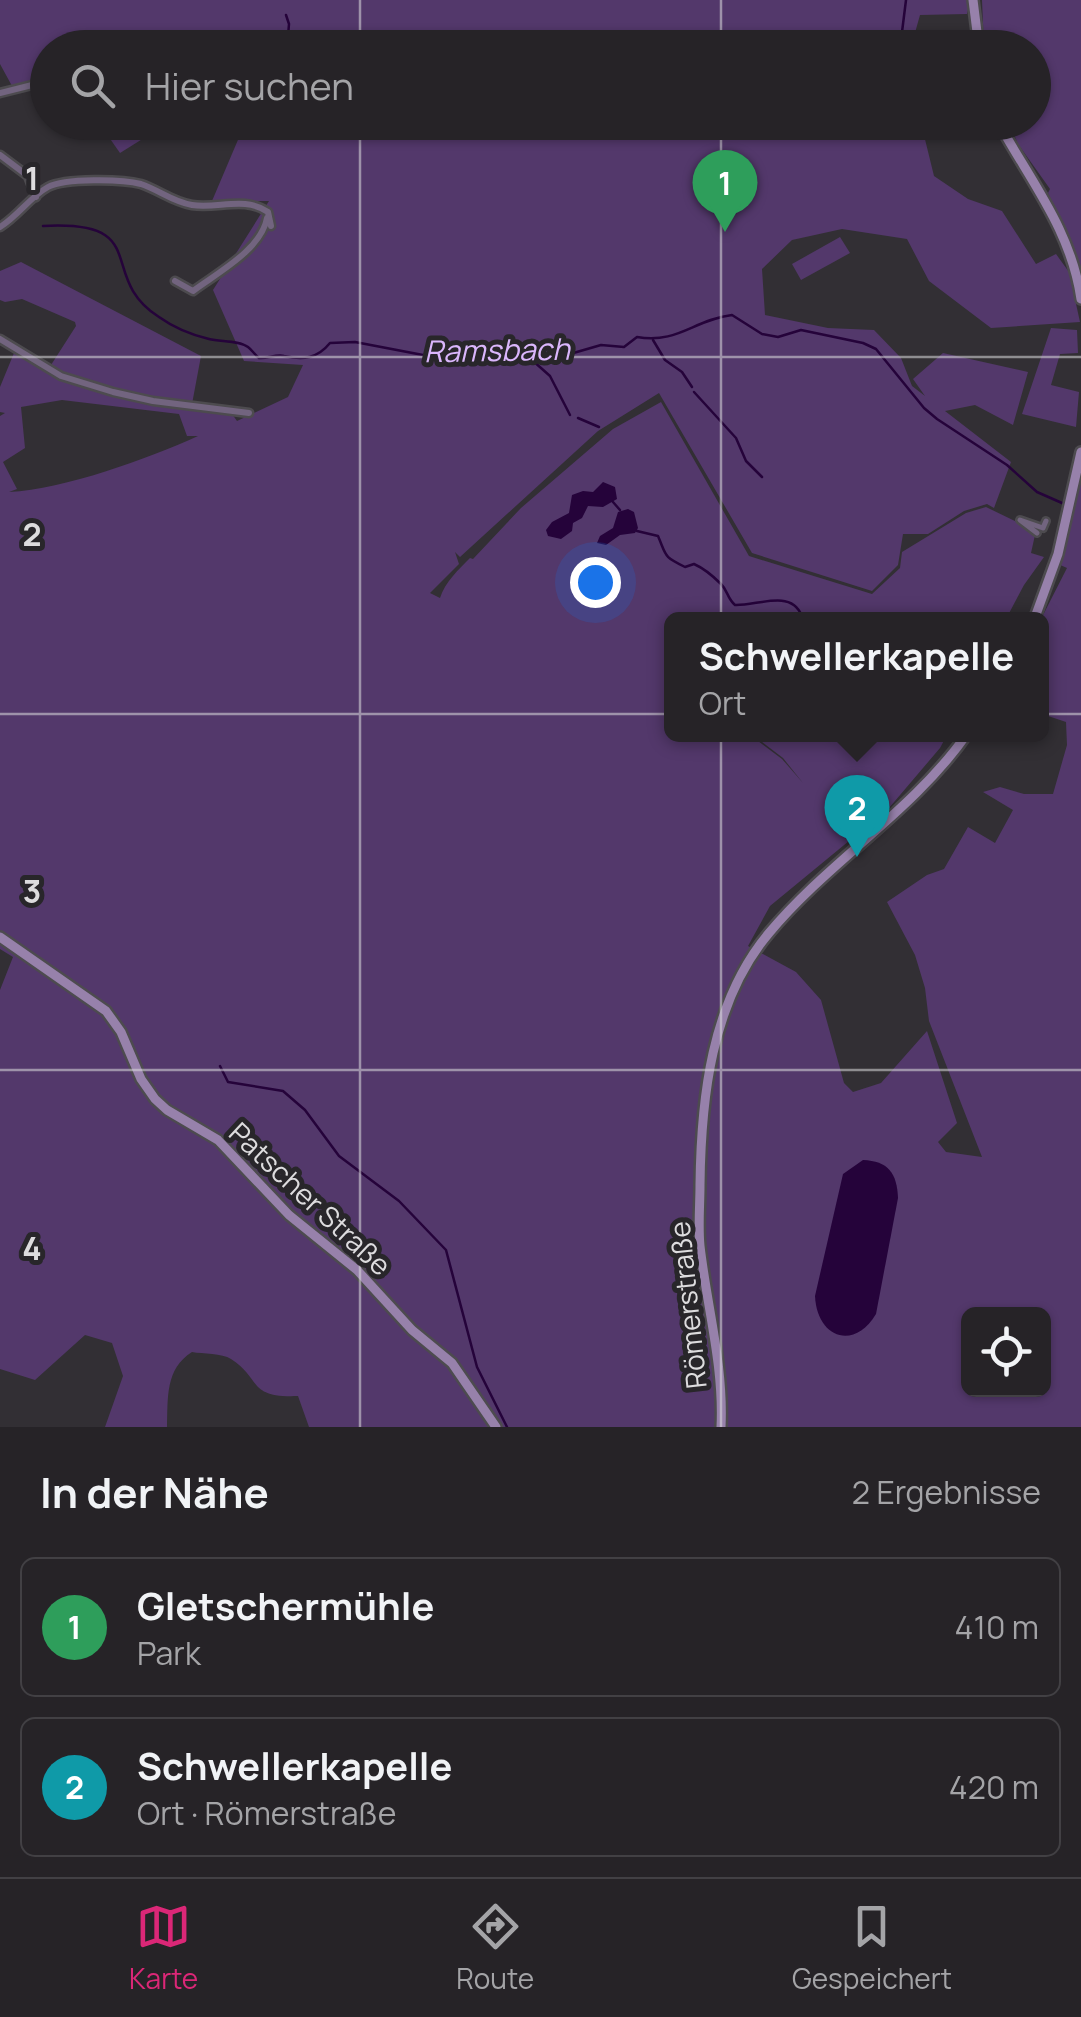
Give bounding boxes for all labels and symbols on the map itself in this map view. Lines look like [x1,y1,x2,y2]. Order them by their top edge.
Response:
pin: 1 [692,150,758,232]
text: 1 [25,156,39,200]
water label: Ramsbach [424,328,571,371]
text: 2 [22,512,42,556]
your location [570,557,621,608]
pin: 2 [824,774,890,857]
text: 3 [23,869,41,913]
street label: Patscher Straße [221,1113,400,1283]
street label: Römerstraße [659,1220,715,1391]
text: 4 [22,1226,42,1270]

